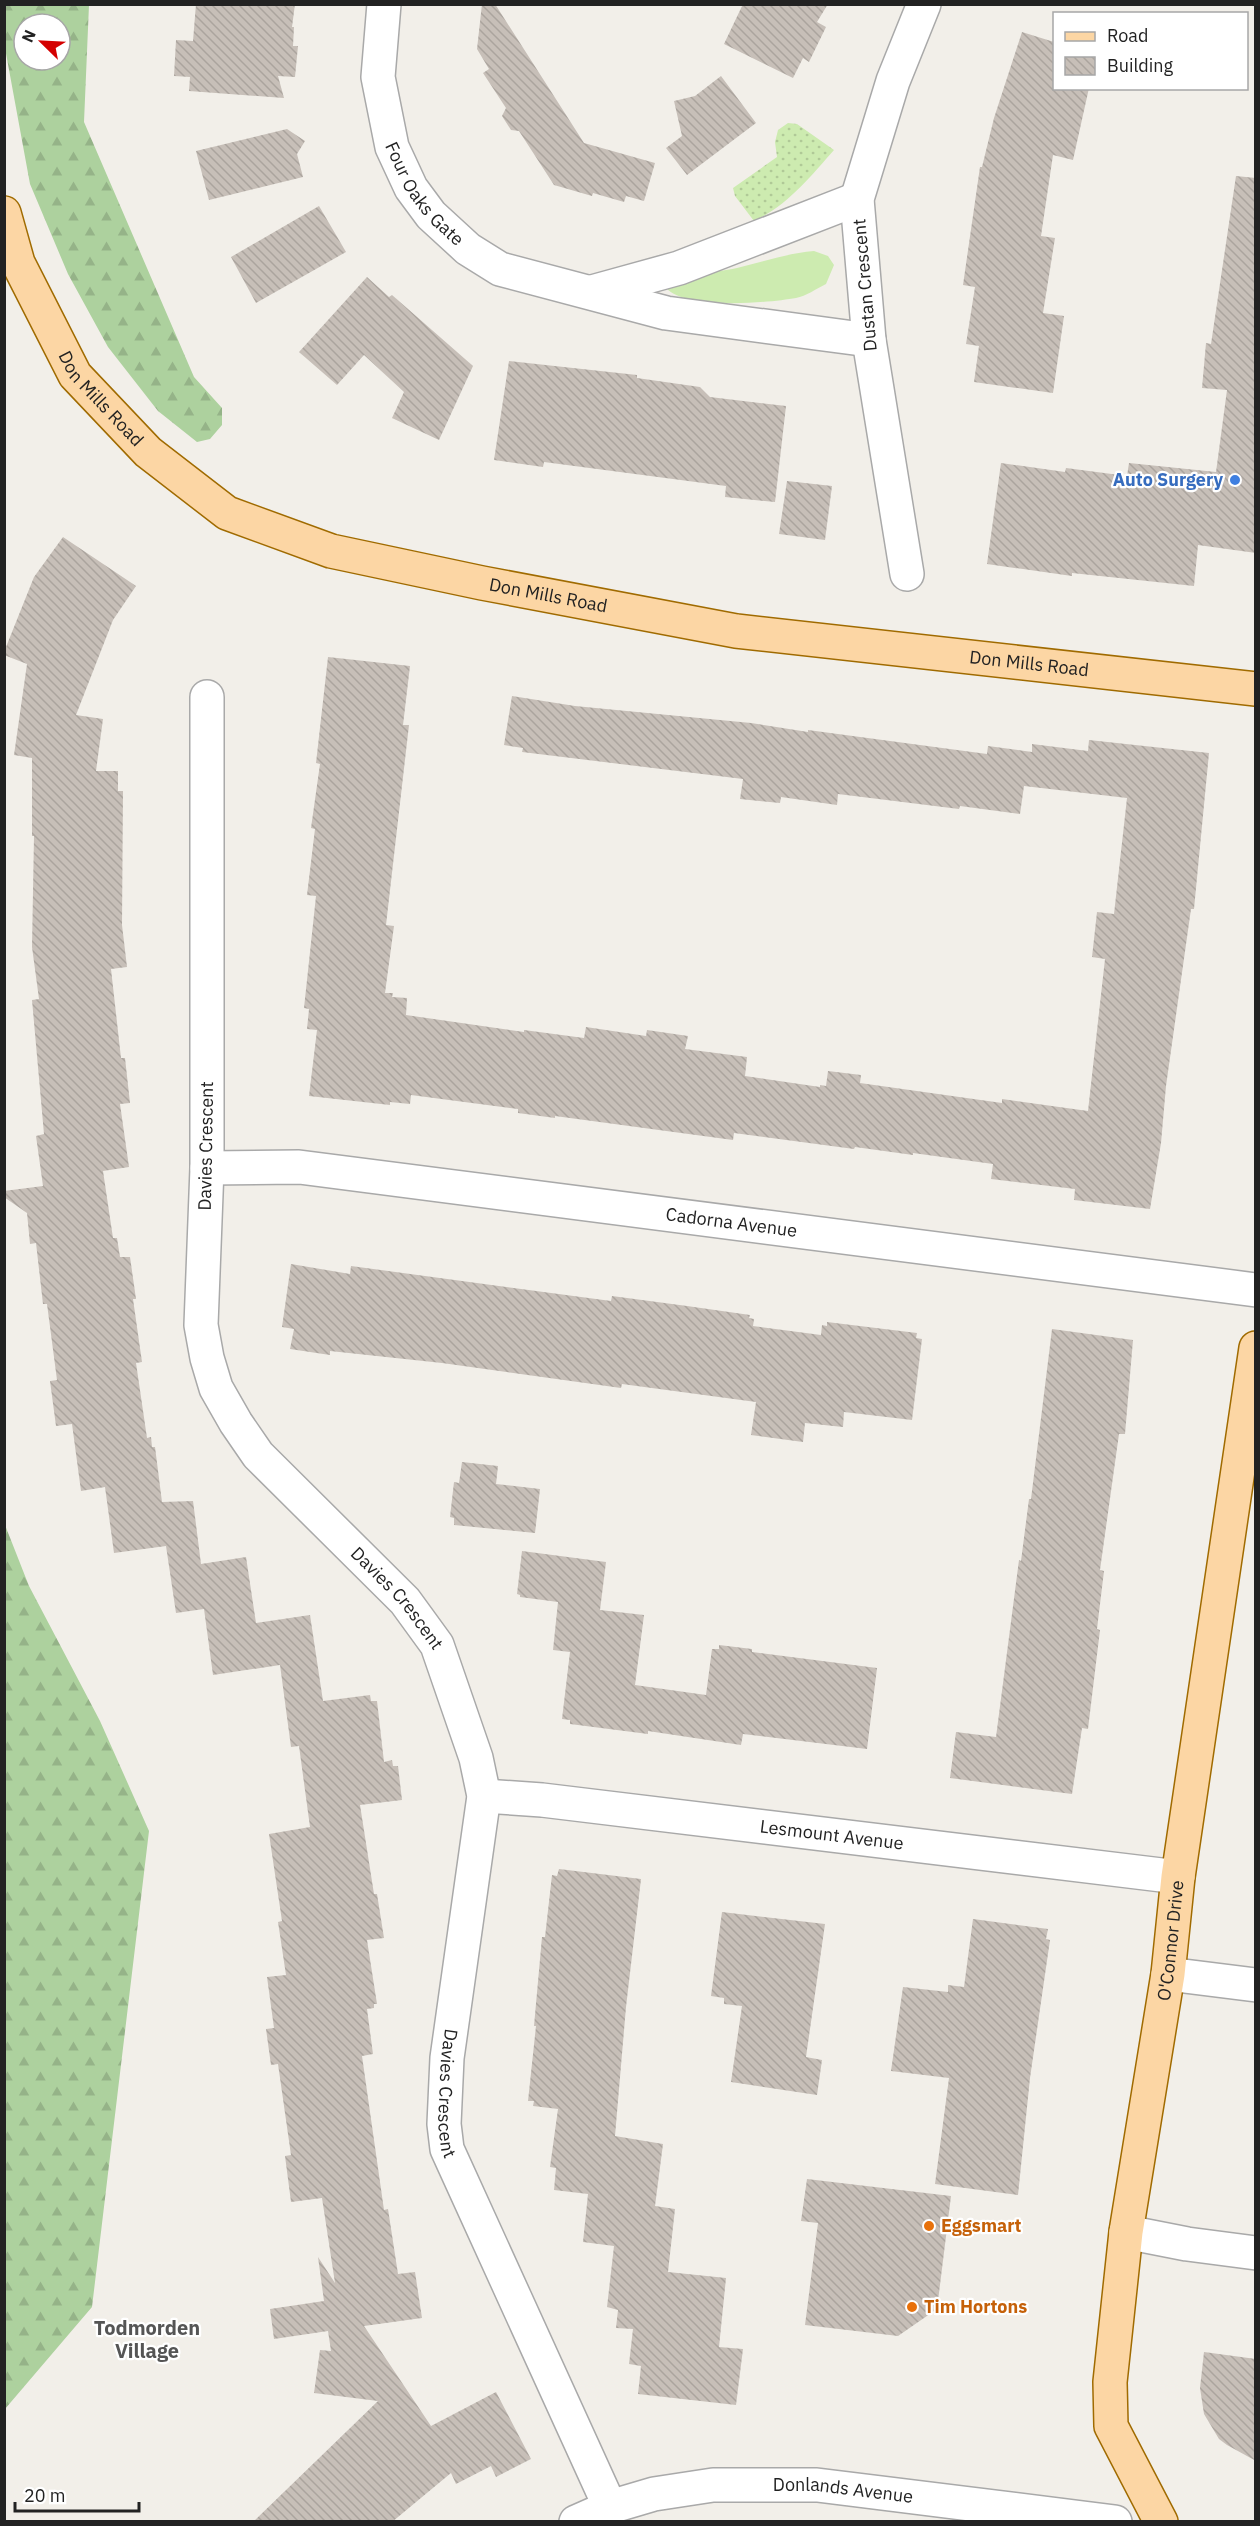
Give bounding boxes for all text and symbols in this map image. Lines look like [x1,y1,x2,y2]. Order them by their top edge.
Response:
north arrow [12,12,72,72]
legend [1053,12,1248,90]
text: Road [1107,24,1148,47]
text: N [17,27,40,45]
text: Building [1107,54,1174,77]
street label: Four Oaks Gate [380,138,469,251]
street label: Dustan Crescent [847,218,882,352]
street label: Don Mills Road [54,347,149,451]
place label: Auto Surgery [1113,468,1223,491]
marker: Auto Surgery [1228,473,1242,487]
street label: Don Mills Road [487,573,609,617]
street label: Don Mills Road [968,645,1090,681]
street label: Davies Crescent [193,1081,218,1211]
street label: Cadorna Avenue [664,1202,799,1242]
street label: Davies Crescent [346,1542,449,1654]
street label: Lesmount Avenue [759,1814,905,1855]
street label: O'Connor Drive [1152,1879,1189,2003]
street label: Davies Crescent [433,2027,463,2162]
place label: Eggsmart [941,2214,1022,2237]
marker: Eggsmart [922,2219,936,2233]
place label: Tim Hortons [924,2295,1027,2318]
marker: Tim Hortons [905,2300,919,2314]
district label: Todmorden Village [94,2314,200,2364]
street label: Donlands Avenue [773,2473,915,2508]
scale bar [15,2475,140,2513]
text: 20 m [24,2484,66,2507]

